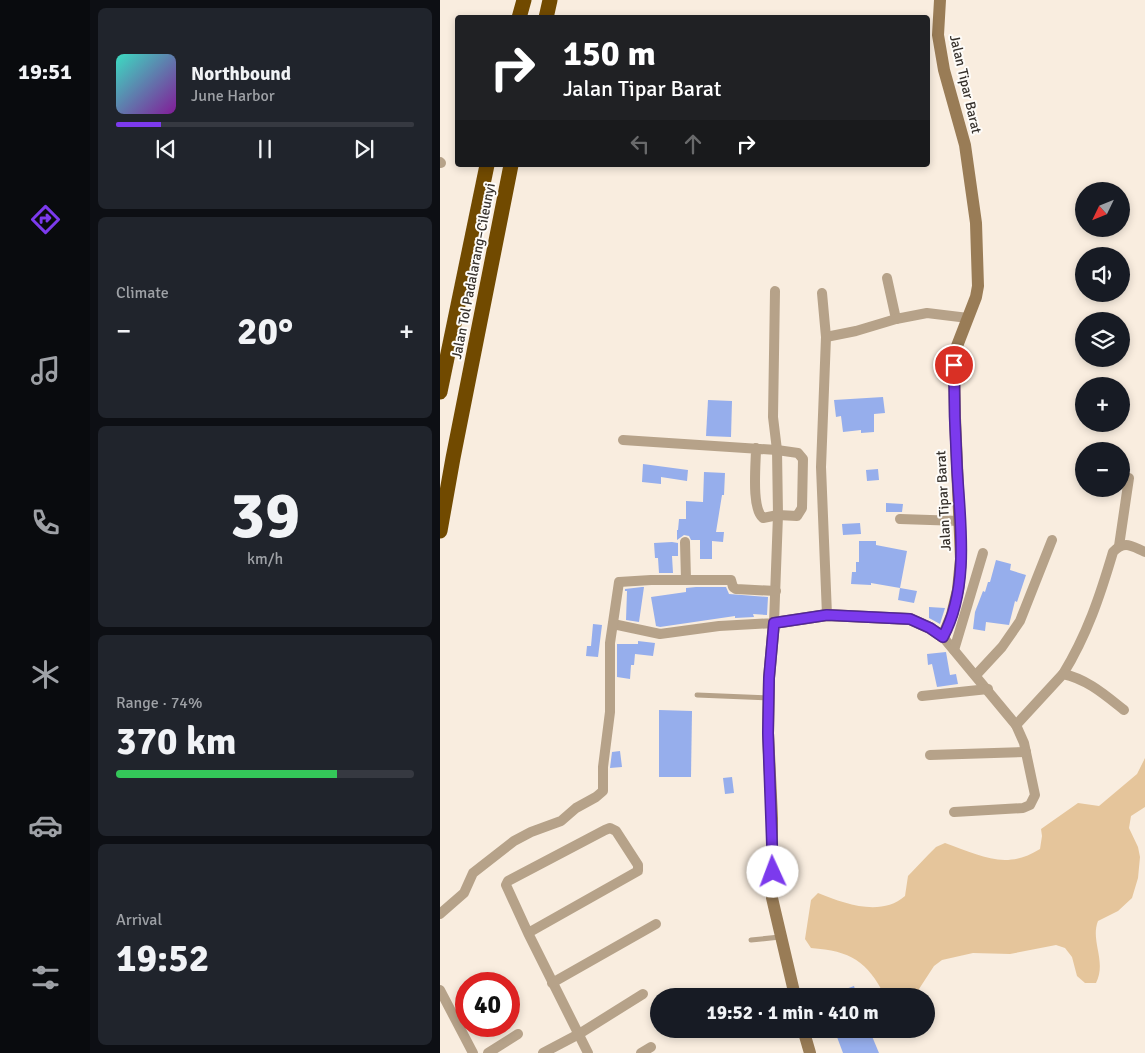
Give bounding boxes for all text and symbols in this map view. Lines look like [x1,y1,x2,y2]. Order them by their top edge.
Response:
text: 150 m [563,32,656,75]
street label: Jalan Tipar Barat [946,33,985,135]
icon: right [480,35,545,100]
text: 19:51 [18,58,72,85]
text: Northbound [191,62,291,86]
text: Jalan Tipar Barat [563,75,721,102]
text: June Harbor [191,86,275,106]
icon: left [626,130,654,158]
icon: ahead [679,130,707,158]
icon: right [732,130,760,158]
icon: previous [152,135,180,163]
icon: pause [251,135,279,163]
icon: next [350,135,378,163]
street label: Jalan Tol Padalarang–Cileunyi [448,182,499,361]
north arrow [1075,182,1130,238]
map controls [1075,182,1130,497]
icon: directions [28,202,63,237]
button: sound [1075,247,1130,302]
text: Climate [116,283,169,303]
text: 20° [237,308,293,355]
button: layers [1075,312,1130,367]
text: − [116,314,131,348]
text: + [399,314,414,348]
pin [933,344,975,386]
icon: arrive [940,351,968,379]
icon: music [28,353,63,388]
button: + [1075,377,1130,432]
button: − [1075,442,1130,497]
street label: Jalan Tipar Barat [932,450,955,552]
text: 39 [230,476,300,556]
icon: phone [28,505,63,540]
text: km/h [247,549,283,569]
icon: climate [28,657,63,692]
text: Range · 74% [116,693,202,713]
text: 370 km [116,718,237,765]
icon: car [28,808,63,843]
position arrow [746,845,798,897]
text: Arrival [116,910,162,930]
text: 19:52 [116,935,209,982]
icon: filters [28,960,63,995]
speed limit sign: 40 [455,972,520,1037]
text: 19:52 · 1 min · 410 m [706,1001,879,1025]

